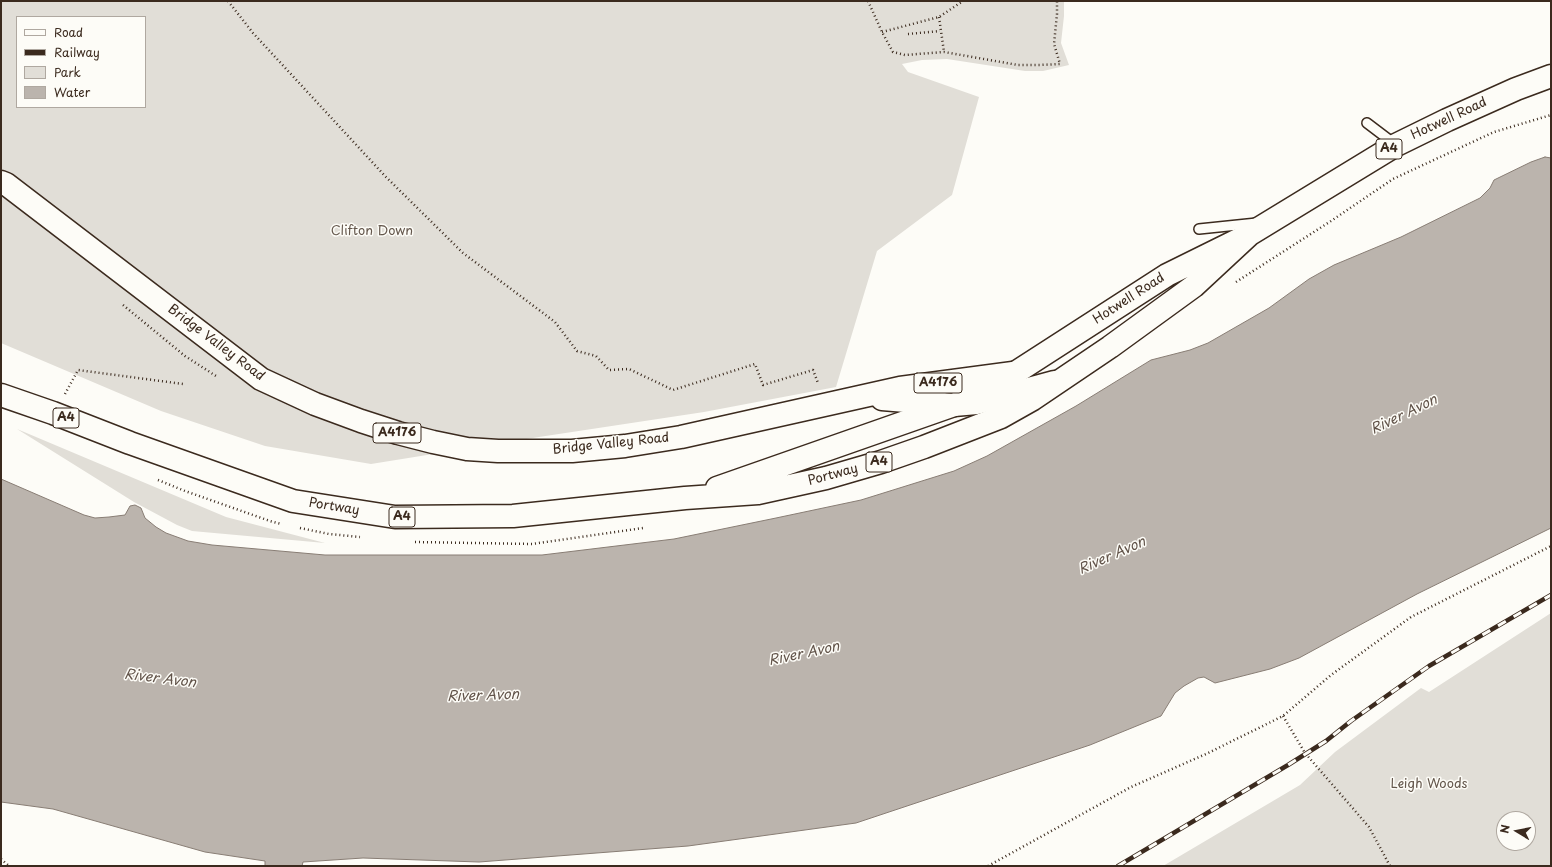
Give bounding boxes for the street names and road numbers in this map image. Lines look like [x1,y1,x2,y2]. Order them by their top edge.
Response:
street label: Hotwell Road [1408,95,1490,143]
road number: A4 [1376,139,1402,159]
street label: Hotwell Road [1090,270,1168,328]
street label: Bridge Valley Road [165,302,267,384]
road number: A4176 [914,373,962,393]
road number: A4 [53,408,79,428]
road number: A4176 [373,423,421,443]
street label: Bridge Valley Road [552,430,670,458]
road number: A4 [866,452,892,472]
street label: Portway [806,461,860,489]
street label: Portway [308,495,360,519]
road number: A4 [389,507,415,527]

